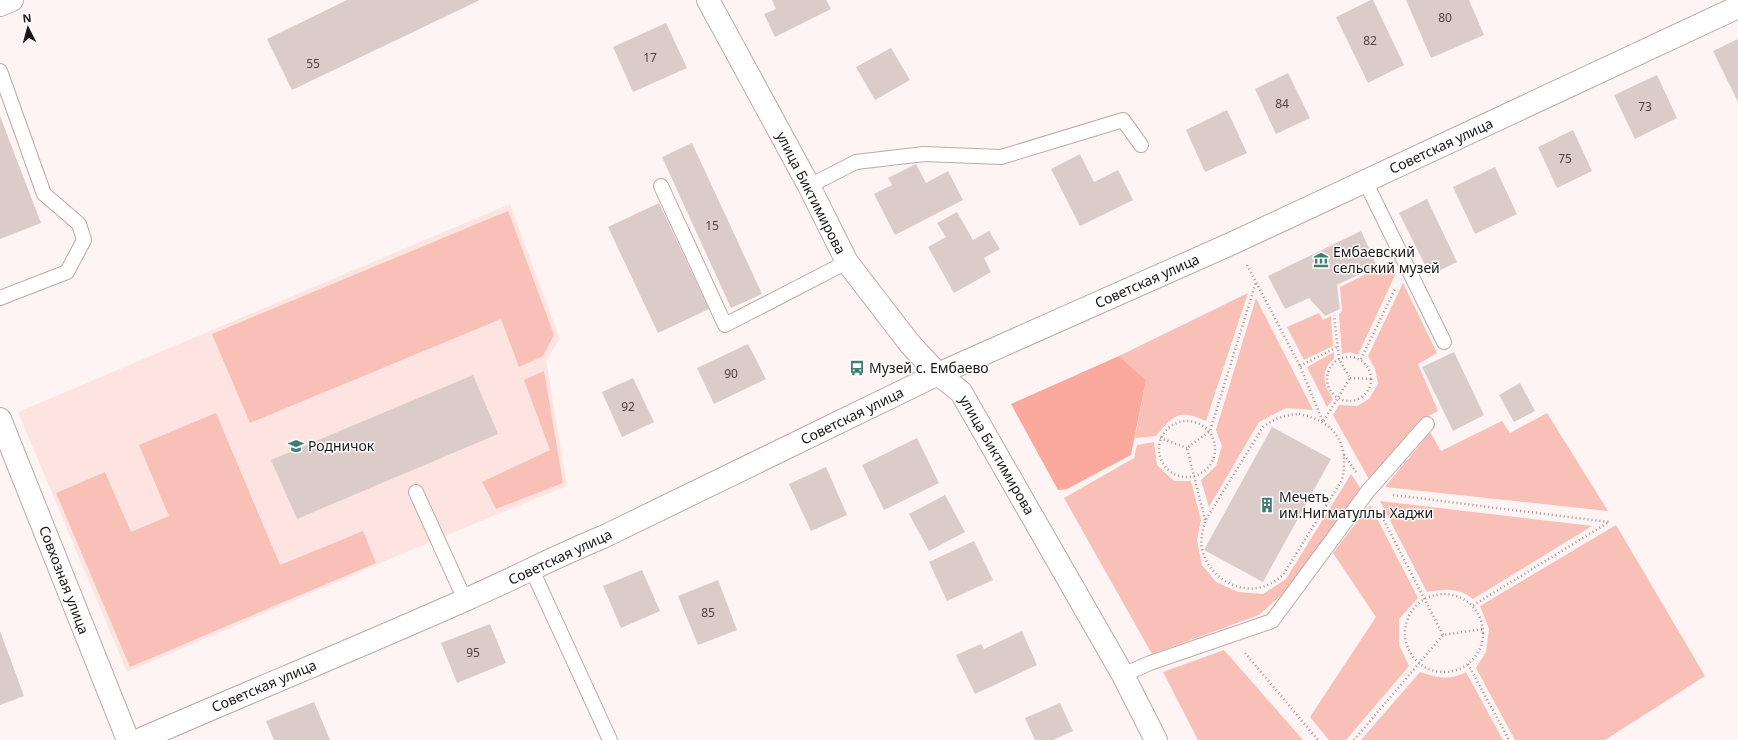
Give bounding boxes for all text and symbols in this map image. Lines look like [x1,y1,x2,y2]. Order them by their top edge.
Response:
north arrow [8,8,48,48]
house number: 80 [1438,9,1452,26]
text: N [22,10,32,25]
house number: 82 [1363,32,1377,49]
house number: 17 [643,49,657,66]
house number: 55 [306,55,320,72]
house number: 84 [1275,95,1289,112]
house number: 73 [1638,98,1652,115]
street label: Советская улица [1386,113,1496,178]
street label: улица Биктимирова [772,128,851,257]
house number: 75 [1558,150,1572,167]
house number: 15 [705,217,719,234]
place label: Ембаевский сельский музей [1333,242,1440,277]
street label: Советская улица [1092,249,1202,312]
museum icon: Ембаевский сельский музей [1312,251,1330,269]
place label: Музей с. Ембаево [869,358,989,377]
bus stop icon: Музей с. Ембаево [848,359,866,377]
house number: 90 [724,365,738,382]
street label: Советская улица [797,382,906,449]
street label: улица Биктимирова [955,391,1039,518]
house number: 92 [621,398,635,415]
place label: Родничок [308,436,375,455]
school or university icon: Родничок [287,437,305,455]
place label: Мечеть им.Нигматуллы Хаджи [1279,487,1433,522]
building icon: Мечеть им.Нигматуллы Хаджи [1258,496,1276,514]
street label: Совхозная улица [35,523,94,637]
street label: Советская улица [505,524,615,589]
house number: 85 [701,604,715,621]
house number: 95 [466,644,480,661]
street label: Советская улица [208,655,319,716]

